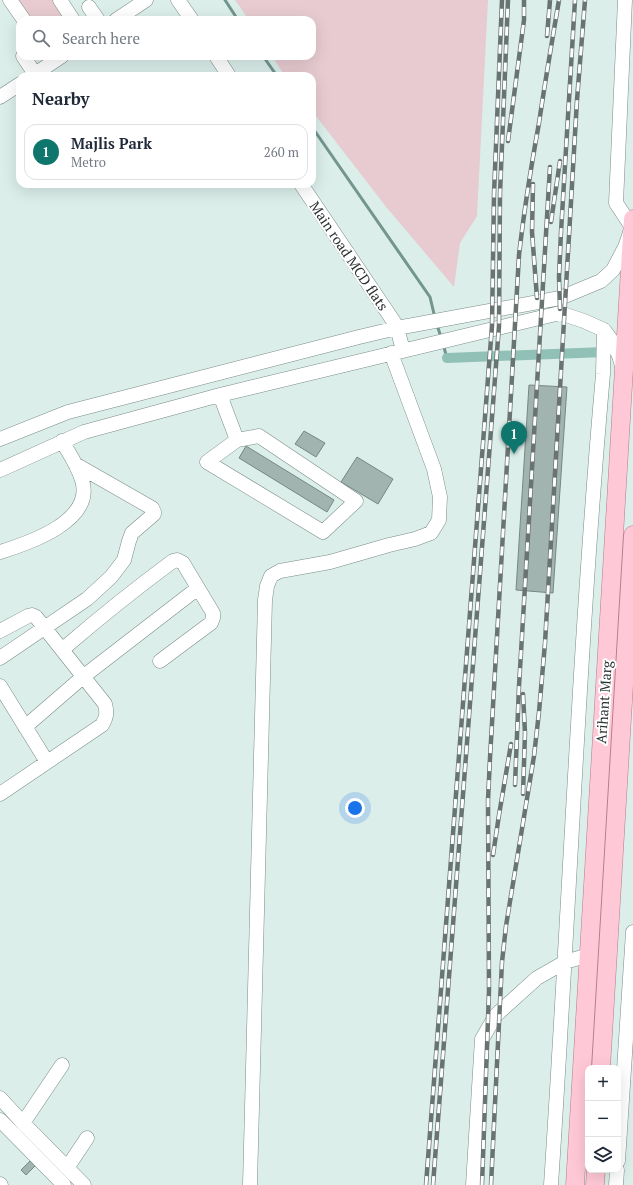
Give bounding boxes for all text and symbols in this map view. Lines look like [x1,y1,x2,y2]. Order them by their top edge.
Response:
search box [16,16,316,60]
icon: search [30,27,52,49]
text: Search here [62,28,140,48]
text: Nearby [32,87,90,110]
text: Majlis Park [71,133,152,153]
text: 1 [42,143,50,161]
text: 260 m [264,143,299,161]
text: Metro [71,153,106,171]
street label: Main road MCD flats [306,197,393,314]
pin: 1 [501,421,527,454]
street label: Arihant Marg [591,659,616,744]
your location [345,798,365,818]
map controls [585,1065,621,1173]
button: + [585,1065,621,1101]
button: − [585,1101,621,1137]
button: layers [585,1137,621,1173]

